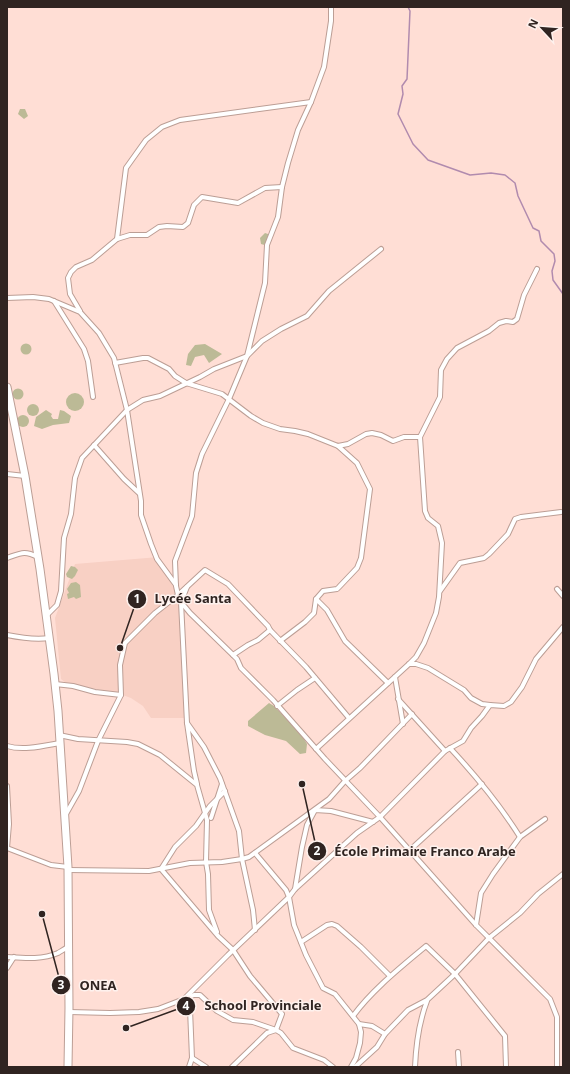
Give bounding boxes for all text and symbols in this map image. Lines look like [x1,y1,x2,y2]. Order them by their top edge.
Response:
north arrow [522,8,562,48]
text: N [524,16,541,31]
callout: Lycée Santa [127,586,240,611]
text: Lycée Santa [154,589,232,607]
text: 1 [134,590,140,607]
callout: École Primaire Franco Arabe [307,839,524,864]
text: 2 [314,842,321,859]
text: École Primaire Franco Arabe [334,842,516,860]
callout: ONEA [51,972,124,997]
text: 3 [58,976,65,993]
text: ONEA [79,976,117,994]
callout: School Provinciale [176,993,329,1018]
text: School Provinciale [204,996,322,1014]
text: 4 [183,997,190,1014]

